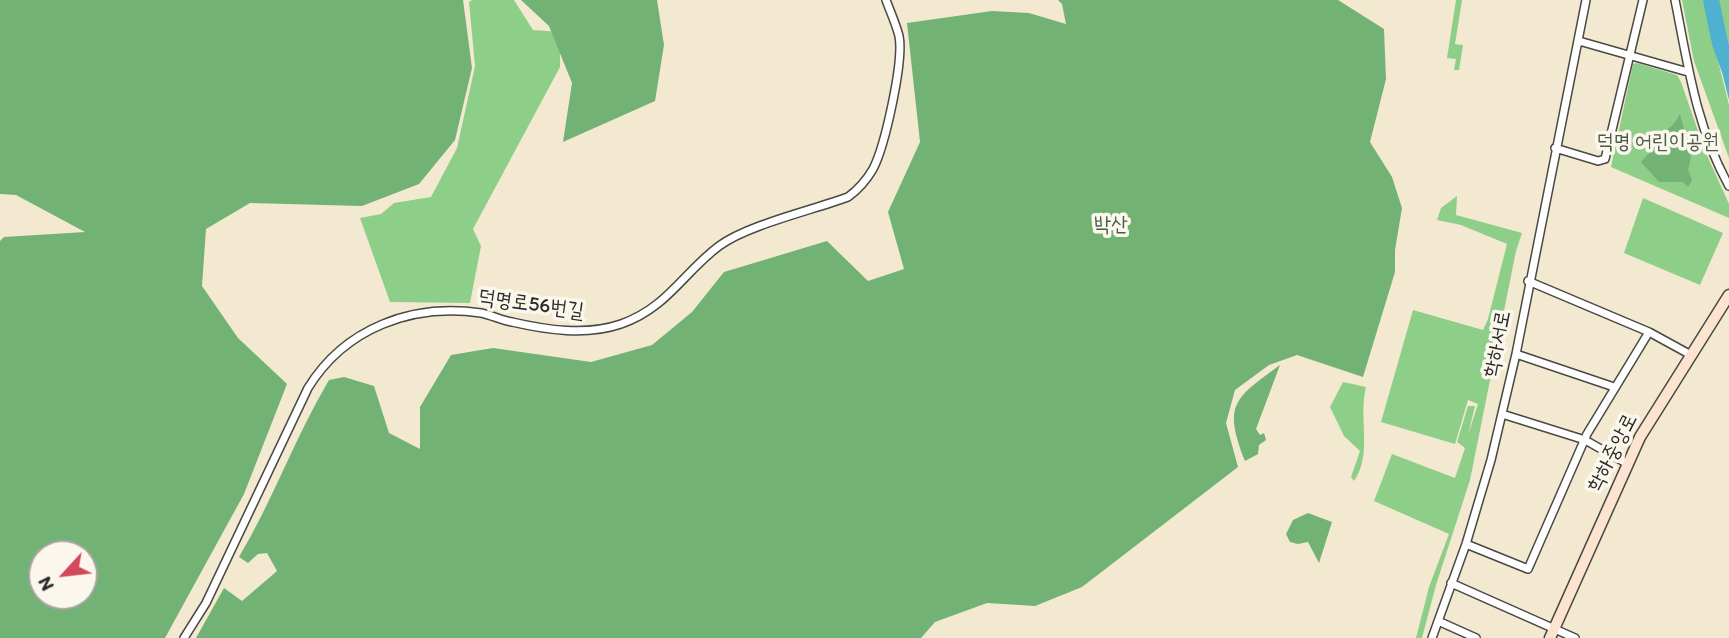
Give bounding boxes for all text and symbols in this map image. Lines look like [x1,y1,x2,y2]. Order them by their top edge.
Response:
park label: 덕명 어린이공원 [1596,130,1720,156]
park label: 박산 [1094,213,1128,239]
street label: 덕명로56번길 [476,285,586,325]
street label: 학하서로 [1479,308,1517,380]
street label: 학하중앙로 [1583,410,1643,496]
north arrow [28,540,98,610]
text: N [32,573,59,595]

